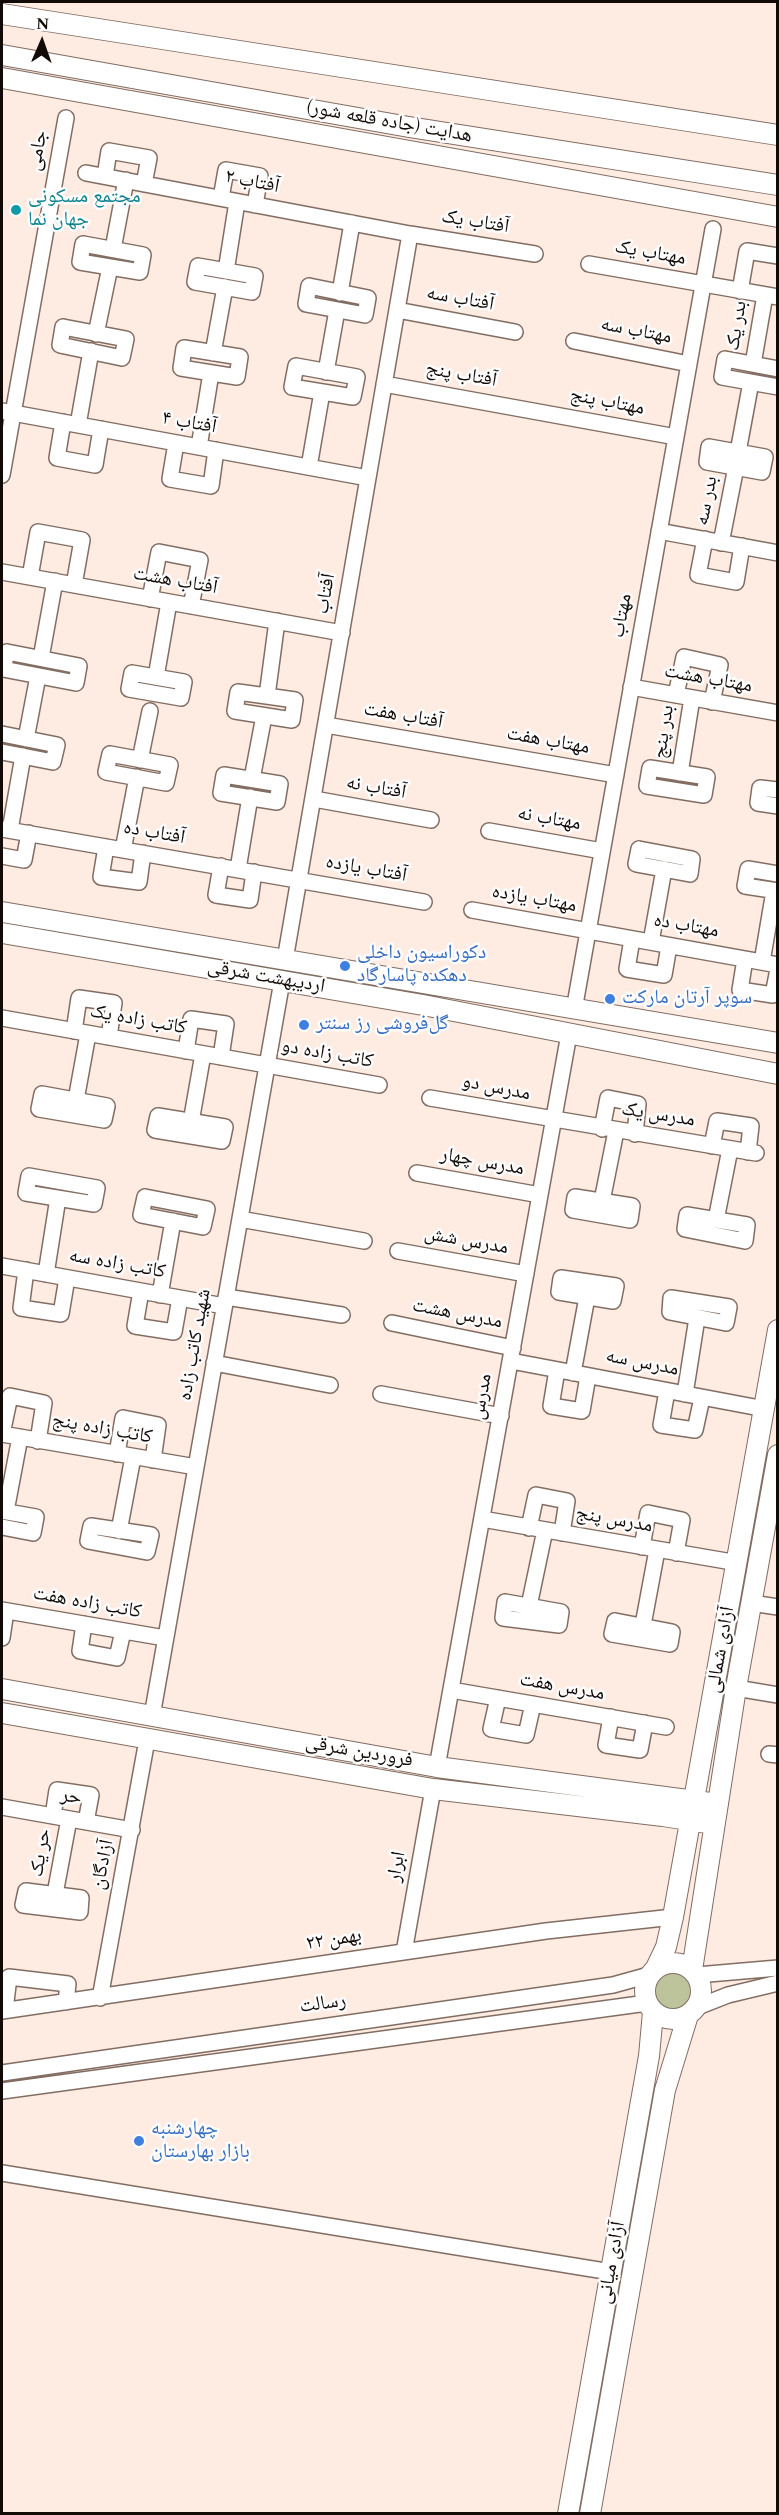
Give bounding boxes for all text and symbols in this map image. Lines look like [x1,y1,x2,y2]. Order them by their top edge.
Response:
north arrow [12,12,72,72]
text: N [36,12,50,36]
street label: هدایت (جاده قلعه شور) [304,97,474,149]
street label: جامی [24,129,54,173]
street label: آفتاب ۲ [223,166,281,200]
place label: مجتمع مسکونی جهان نما [28,186,141,233]
marker: مجتمع مسکونی جهان نما [9,203,23,217]
street label: آفتاب یک [439,206,511,240]
street label: مهتاب یک [613,236,687,272]
street label: آفتاب سه [424,282,496,318]
street label: بدر یک [722,299,754,353]
street label: مهتاب سه [599,313,673,351]
street label: آفتاب پنج [424,358,498,394]
street label: مهتاب پنج [568,384,646,422]
street label: آفتاب ۴ [160,407,218,441]
street label: بدر سه [691,474,725,528]
street label: آفتاب هشت [131,563,219,601]
street label: آفتاب [312,572,342,616]
street label: مهتاب [607,592,639,640]
street label: مهتاب هشت [662,660,754,700]
street label: آفتاب هفت [361,698,445,736]
street label: بدر پنج [649,704,681,760]
street label: مهتاب هفت [505,723,591,761]
street label: آفتاب نه [344,772,408,806]
street label: مهتاب نه [515,803,583,837]
street label: آفتاب ده [121,817,187,851]
street label: آفتاب یازده [324,851,408,889]
street label: مهتاب یازده [490,881,578,919]
street label: مهتاب ده [651,909,721,945]
place label: دکوراسیون داخلی دهکده پاسارگاد [357,942,486,989]
street label: اردیبهشت شرقی [205,956,327,1000]
marker: دکوراسیون داخلی دهکده پاسارگاد [338,959,352,973]
place label: سوپر آرتان مارکت [622,987,752,1011]
marker: سوپر آرتان مارکت [603,992,617,1006]
street label: کاتب زاده یک [88,1001,188,1041]
place label: گل‌فروشی رز سنتر [316,1013,449,1037]
marker: گل‌فروشی رز سنتر [297,1018,311,1032]
street label: کاتب زاده دو [279,1035,375,1075]
street label: مدرس دو [460,1071,532,1107]
street label: مدرس یک [620,1098,696,1134]
street label: مدرس چهار [438,1144,526,1182]
street label: مدرس شش [422,1223,510,1261]
street label: کاتب زاده سه [67,1245,167,1285]
street label: شهید کاتب زاده [174,1287,218,1403]
street label: مدرس هشت [410,1295,504,1335]
street label: مدرس سه [603,1345,681,1383]
street label: مدرس [467,1372,499,1422]
street label: کاتب زاده پنج [50,1409,154,1451]
street label: مدرس پنج [574,1502,654,1540]
street label: کاتب زاده هفت [31,1583,143,1625]
street label: آزادی شمالی [703,1605,741,1695]
street label: مدرس هفت [518,1669,606,1707]
street label: فروردین شرقی [303,1732,415,1774]
street label: حر [59,1784,83,1812]
street label: حر یک [26,1827,58,1879]
street label: آزادگان [87,1838,121,1892]
street label: ابرار [384,1850,412,1884]
street label: ۲۲ بهمن [304,1925,364,1957]
street label: رسالت [298,1990,348,2020]
place label: چهارشنبه بازار بهارستان [151,2118,250,2165]
marker: چهارشنبه بازار بهارستان [132,2134,146,2148]
street label: آزادی میانی [594,2220,632,2306]

